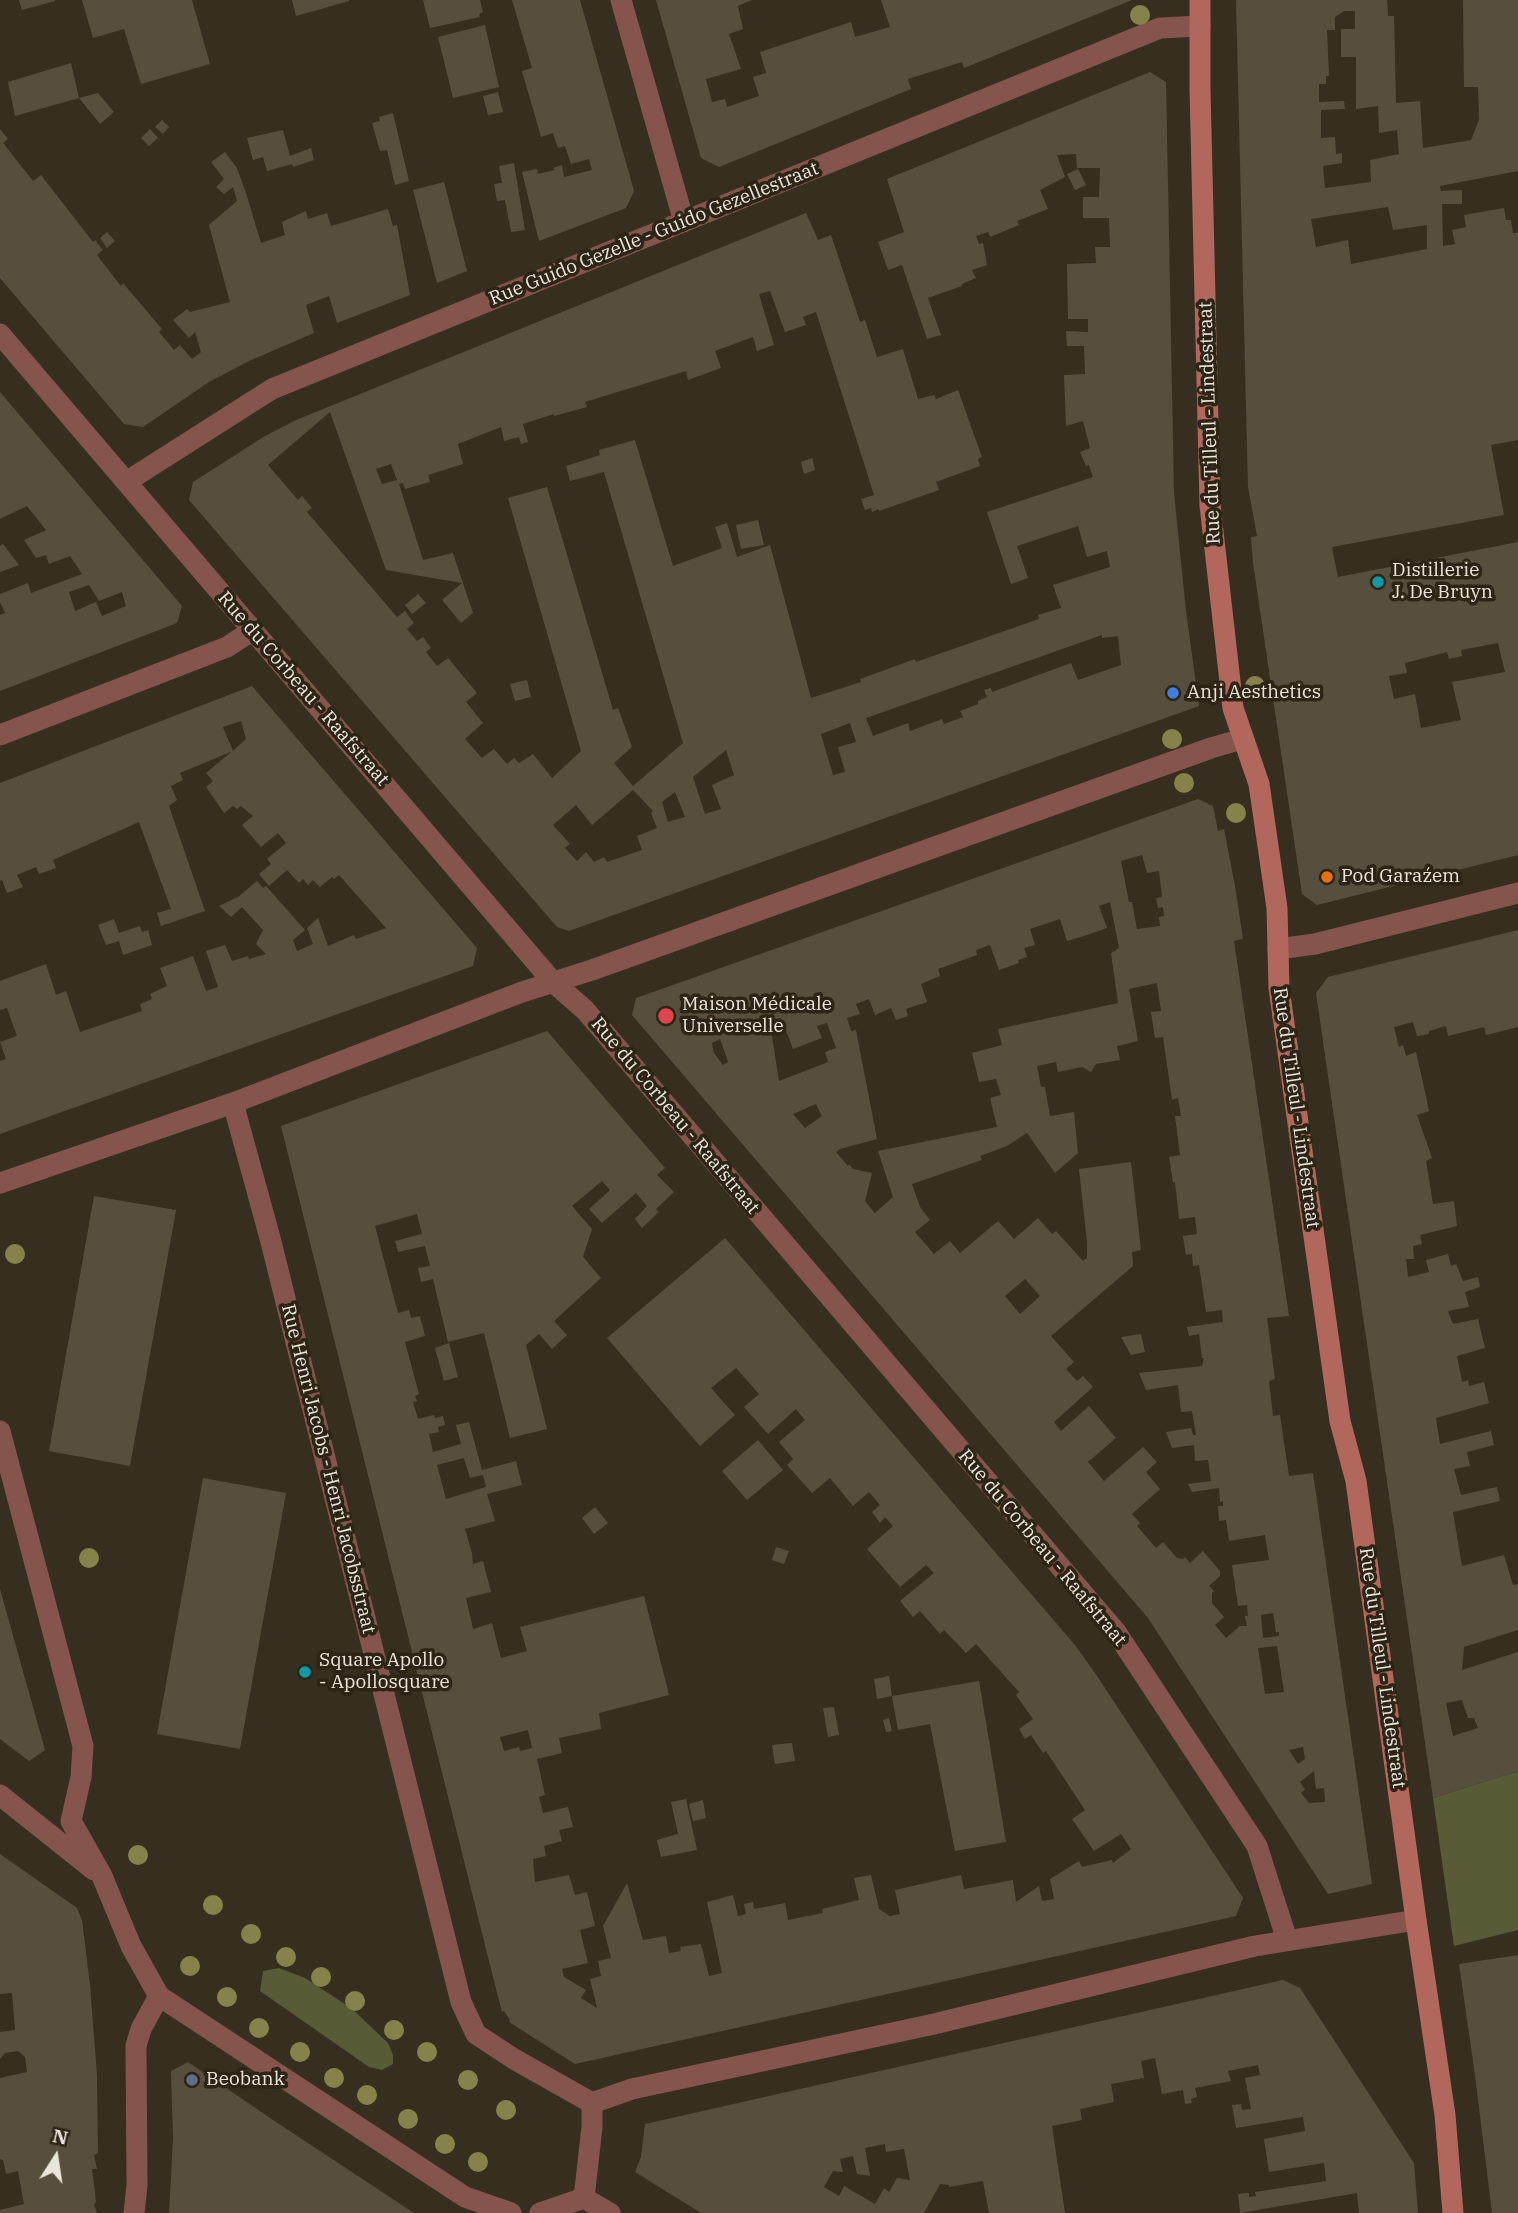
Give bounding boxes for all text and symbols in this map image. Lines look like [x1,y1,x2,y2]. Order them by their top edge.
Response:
street label: Rue Guido Gezelle - Guido Gezellestraat [486,157,822,311]
street label: Rue du Tilleul - Lindestraat [1194,301,1226,545]
place label: Distillerie J. De Bruyn [1392,560,1493,604]
marker: Distillerie J. De Bruyn [1370,574,1386,590]
street label: Rue du Corbeau - Raafstraat [212,587,394,791]
place label: Anji Aesthetics [1187,682,1321,704]
marker: Anji Aesthetics [1165,685,1181,701]
place label: Pod Garaźem [1341,866,1460,888]
marker: Pod Garaźem [1319,869,1335,885]
street label: Rue du Tilleul - Lindestraat [1268,986,1324,1230]
place label: Maison Médicale Universelle [682,994,832,1038]
marker: Maison Médicale Universelle [656,1006,676,1026]
street label: Rue du Corbeau - Raafstraat [586,1013,764,1219]
street label: Rue Henri Jacobs - Henri Jacobsstraat [276,1302,380,1636]
street label: Rue du Corbeau - Raafstraat [953,1445,1131,1651]
street label: Rue du Tilleul - Lindestraat [1354,1546,1410,1790]
place label: Square Apollo - Apollosquare [319,1650,450,1694]
marker: Square Apollo - Apollosquare [297,1664,313,1680]
place label: Beobank [206,2069,285,2091]
marker: Beobank [184,2072,200,2088]
north arrow [21,2122,91,2192]
text: N [51,2123,70,2150]

